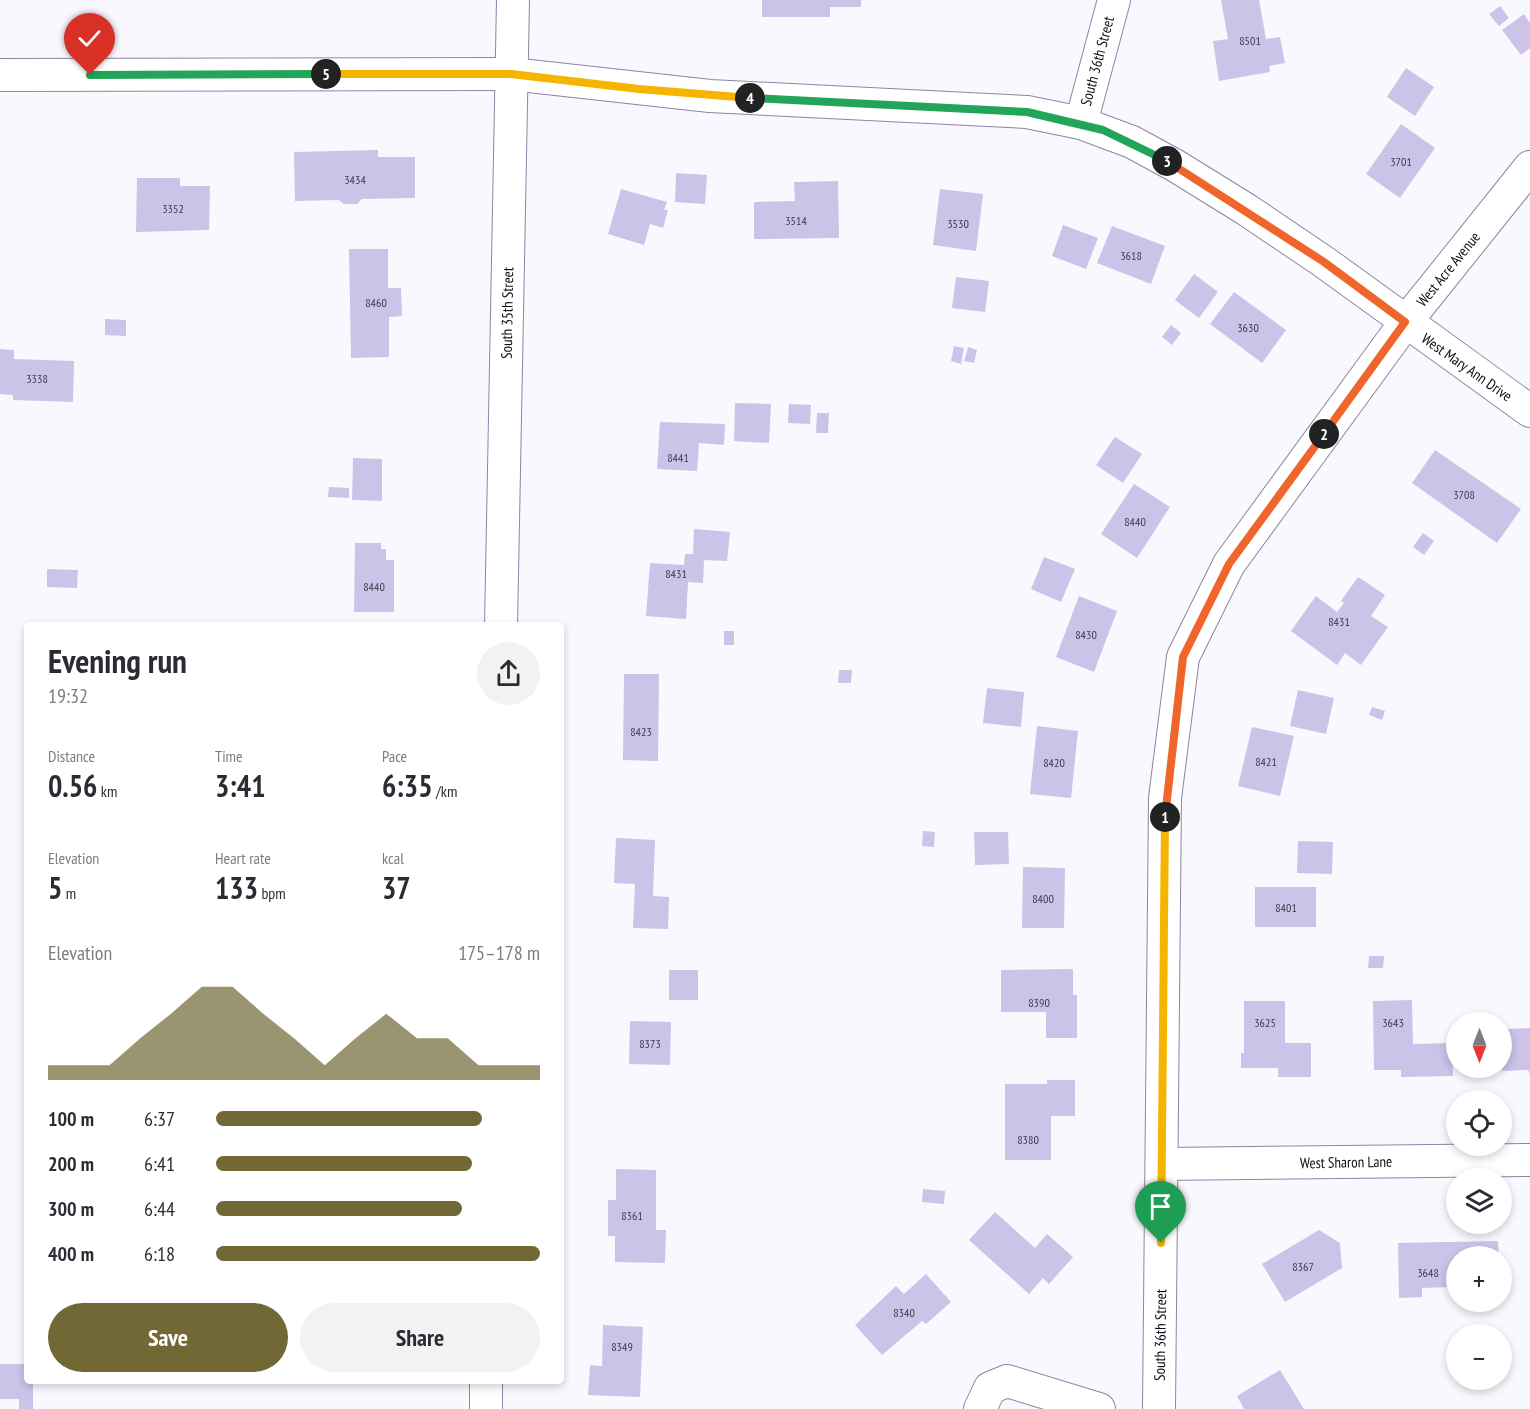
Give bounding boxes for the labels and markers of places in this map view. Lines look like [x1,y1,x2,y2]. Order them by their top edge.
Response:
pin [64,13,115,75]
pin: 5 [311,59,341,89]
pin: 4 [735,83,765,113]
pin: 3 [1152,146,1182,176]
pin: 2 [1309,419,1339,449]
pin: 1 [1150,802,1180,832]
pin [1135,1181,1186,1243]

